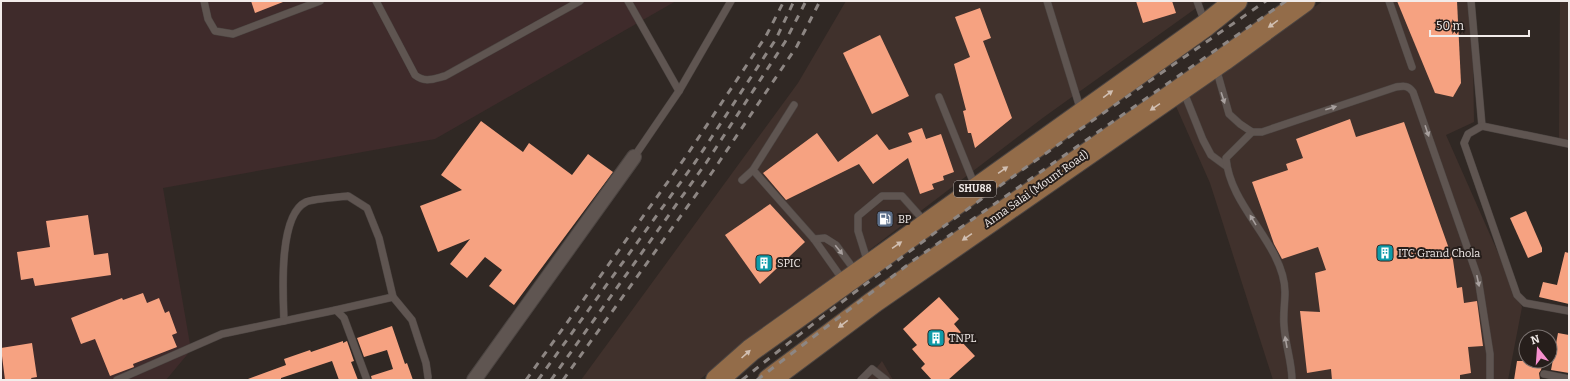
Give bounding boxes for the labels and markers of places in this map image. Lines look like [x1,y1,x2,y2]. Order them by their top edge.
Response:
fuel station icon: BP [875,209,895,229]
place label: BP [898,213,912,226]
building icon: ITC Grand Chola [1375,243,1395,263]
place label: ITC Grand Chola [1398,247,1480,260]
building icon: SPIC [754,253,774,273]
place label: SPIC [777,257,801,270]
building icon: TNPL [926,328,946,348]
place label: TNPL [949,332,976,345]

